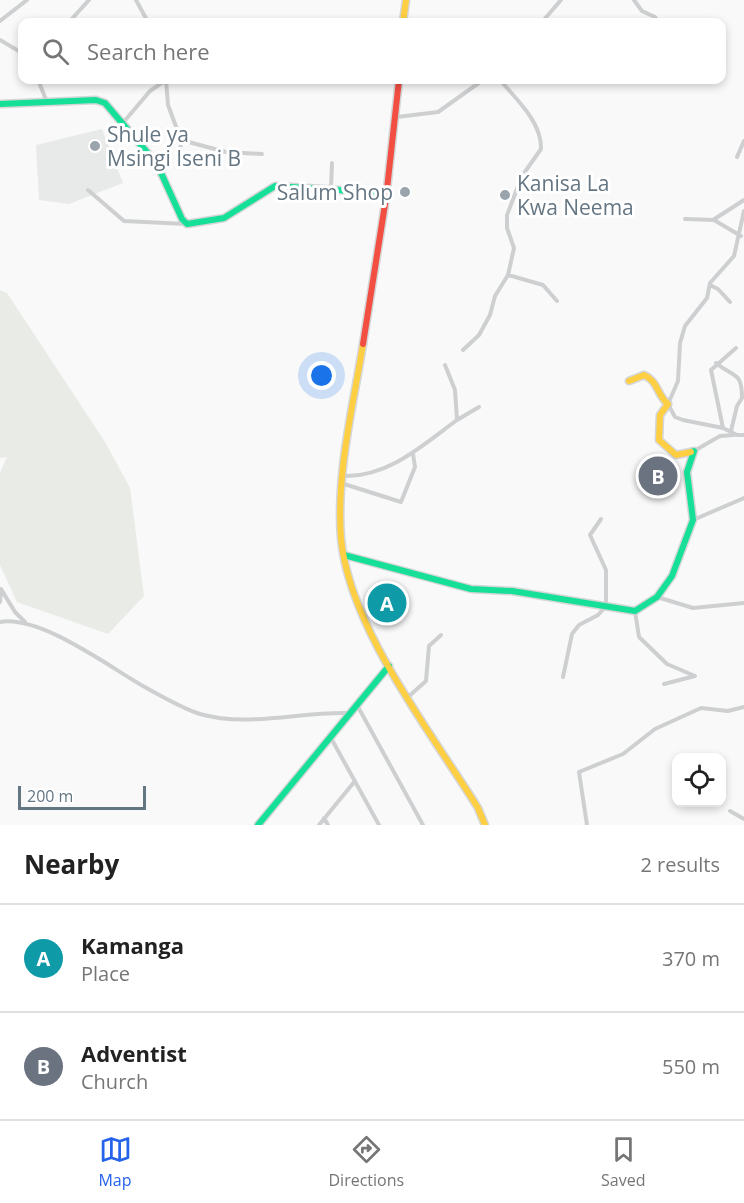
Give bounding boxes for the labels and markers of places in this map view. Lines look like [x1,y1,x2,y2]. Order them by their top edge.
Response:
place label: Shule ya Msingi Iseni B [107,120,241,172]
marker: Shule ya Msingi Iseni B [88,139,102,153]
place label: Kanisa La Kwa Neema [517,169,634,221]
place label: Salum Shop [277,178,393,206]
marker: Salum Shop [398,185,412,199]
marker: Kanisa La Kwa Neema [498,188,512,202]
pin: B [638,454,678,498]
pin: A [368,580,406,626]

